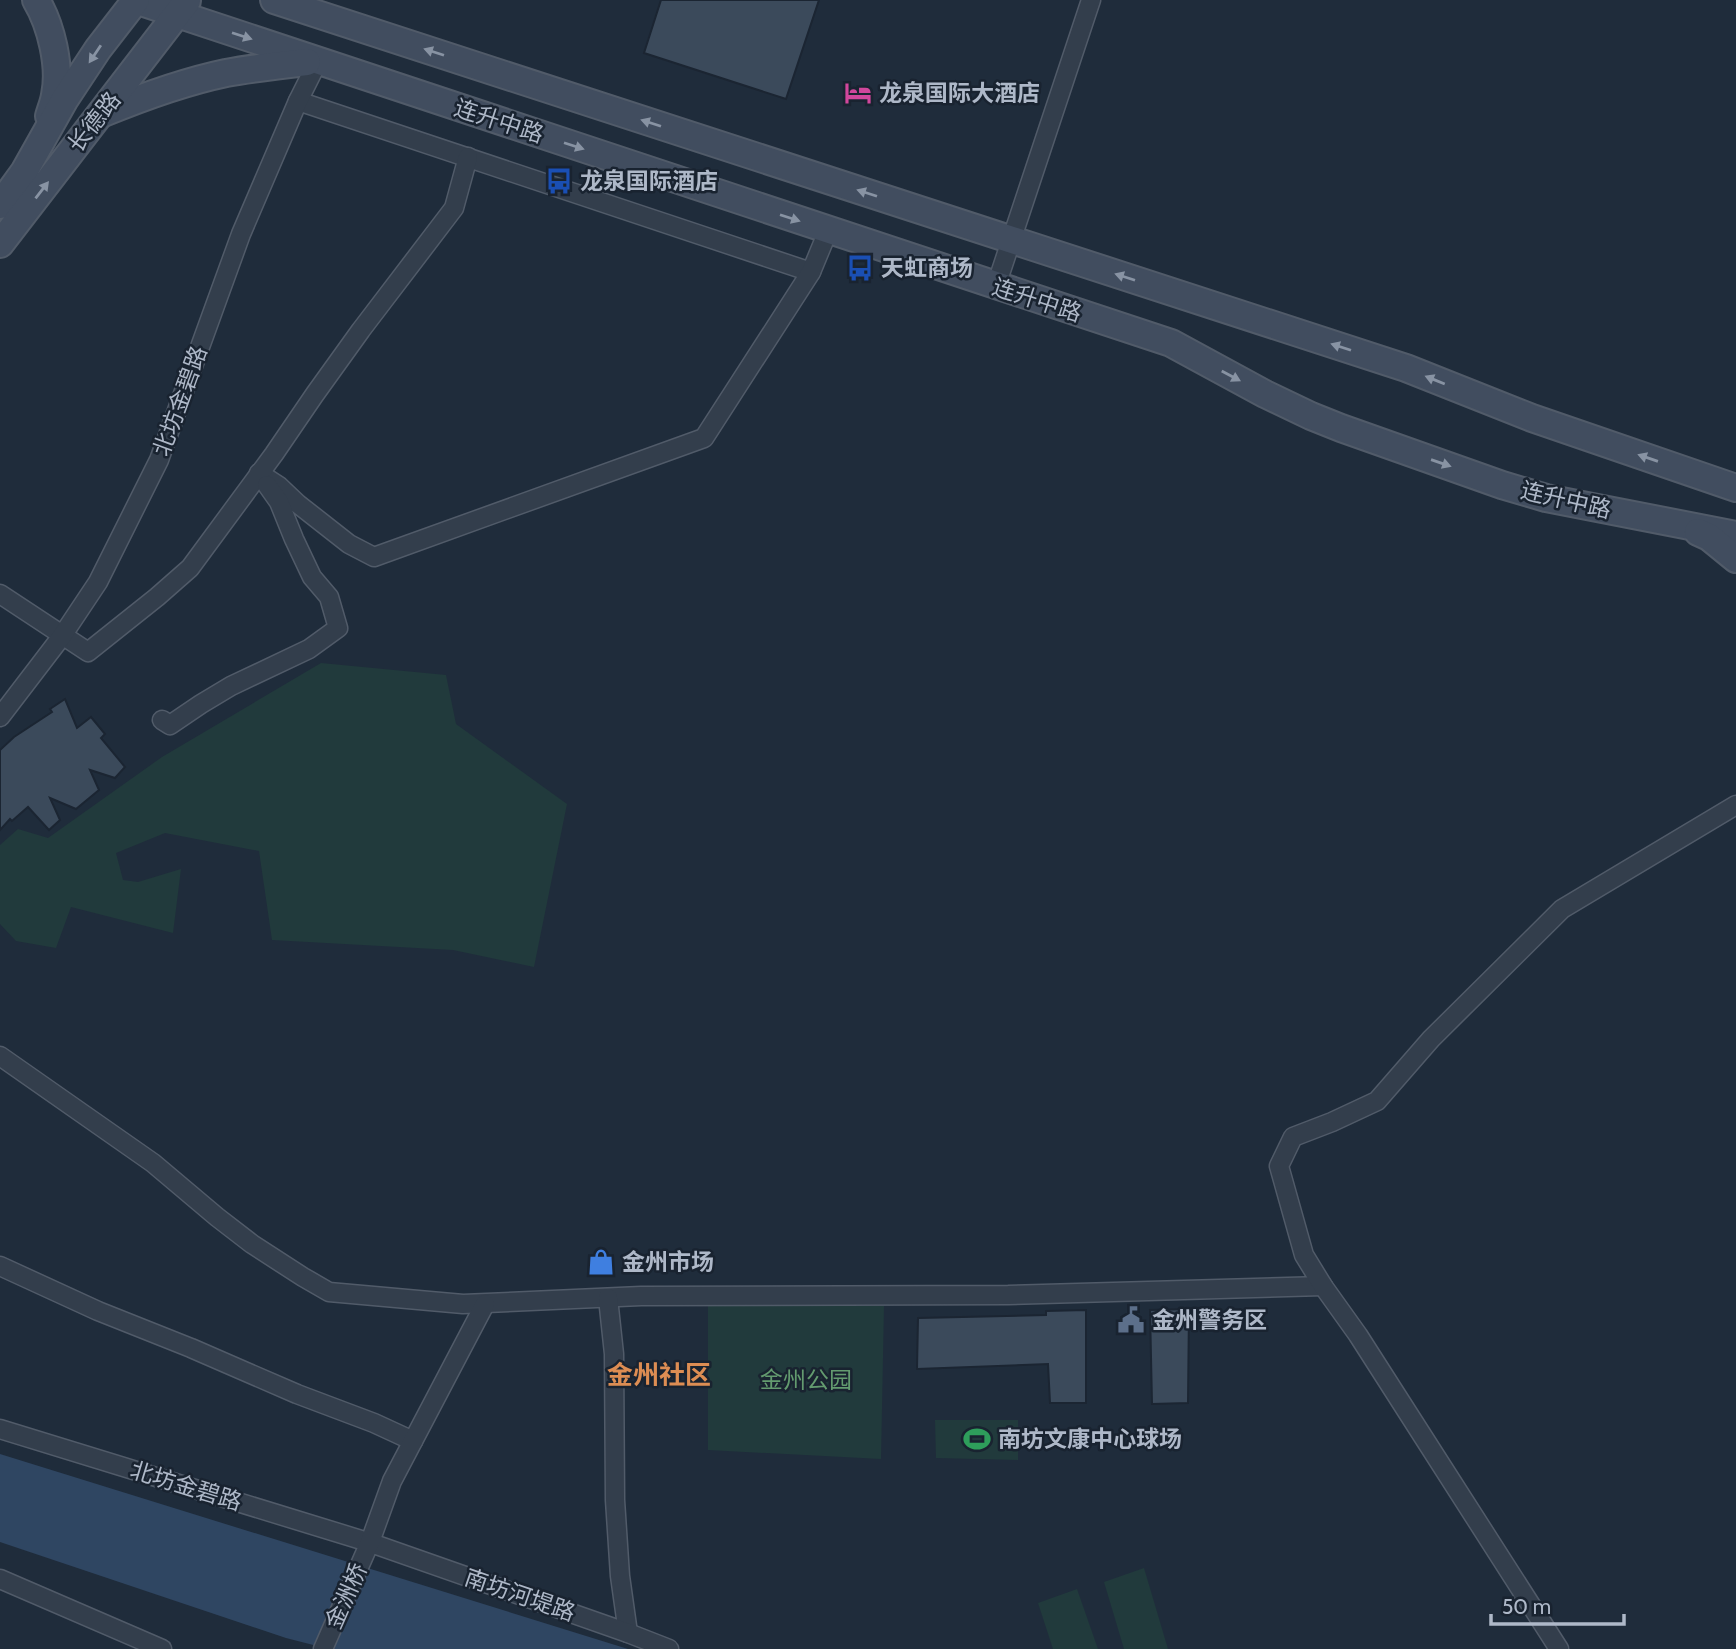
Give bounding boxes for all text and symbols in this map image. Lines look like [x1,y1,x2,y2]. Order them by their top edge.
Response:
one-way arrow [232,31,253,42]
one-way arrow [89,45,102,64]
one-way arrow [424,47,445,57]
hotel icon: 龙泉国际大酒店 [843,78,873,108]
place label: 龙泉国际大酒店 [879,79,1040,107]
street label: 长德路 [62,86,126,158]
street label: 连升中路 [451,93,547,149]
one-way arrow [640,117,661,128]
one-way arrow [564,141,585,152]
bus stop icon: 龙泉国际酒店 [544,166,574,196]
place label: 龙泉国际酒店 [580,167,718,195]
one-way arrow [34,181,48,199]
one-way arrow [856,188,877,198]
one-way arrow [780,213,801,224]
bus stop icon: 天虹商场 [845,253,875,283]
place label: 天虹商场 [881,254,973,282]
one-way arrow [1114,271,1135,282]
street label: 连升中路 [989,272,1085,328]
one-way arrow [1330,341,1351,352]
street label: 北坊金碧路 [147,342,213,460]
one-way arrow [1221,370,1241,382]
one-way arrow [1424,374,1445,385]
one-way arrow [1637,452,1658,463]
one-way arrow [1430,458,1451,469]
street label: 连升中路 [1518,476,1614,524]
shop icon: 金州市场 [586,1247,616,1277]
place label: 金州市场 [622,1248,714,1276]
public building icon: 金州警务区 [1116,1305,1146,1335]
place label: 金州警务区 [1152,1306,1267,1334]
district label: 金州社区 [607,1359,711,1391]
park label: 金州公园 [760,1366,852,1394]
sports icon: 南坊文康中心球场 [962,1424,992,1454]
place label: 南坊文康中心球场 [998,1425,1182,1453]
street label: 北坊金碧路 [127,1456,245,1516]
street label: 金洲桥 [319,1559,373,1633]
street label: 南坊河堤路 [461,1563,579,1627]
scale bar [1491,1582,1624,1626]
text: 50 m [1502,1594,1551,1619]

